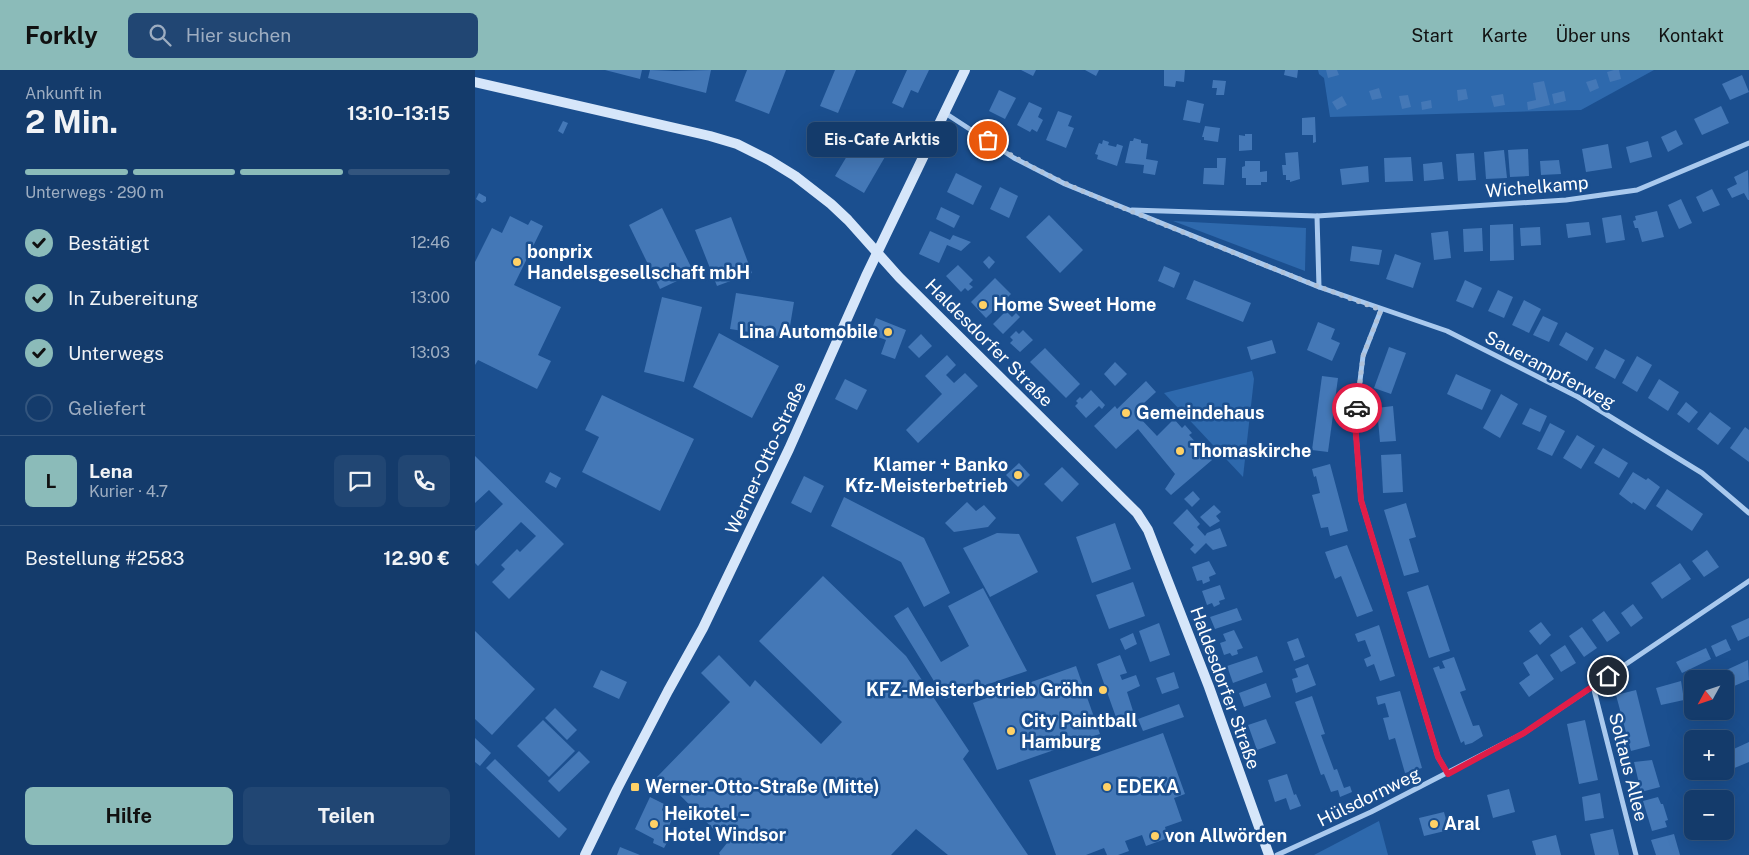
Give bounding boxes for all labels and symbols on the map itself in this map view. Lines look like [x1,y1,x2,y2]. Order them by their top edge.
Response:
pin [967,119,1009,161]
callout: Eis-Cafe Arktis [808,122,958,158]
street label: Wichelkamp [1485,172,1589,201]
place label: bonprix Handelsgesellschaft mbH [527,241,750,283]
marker: bonprix Handelsgesellschaft mbH [511,256,523,268]
street label: Haldesdorfer Straße [921,275,1057,411]
place label: Home Sweet Home [993,294,1156,315]
marker: Home Sweet Home [977,299,989,311]
place label: Lina Automobile [739,321,878,342]
marker: Lina Automobile [882,326,894,338]
street label: Sauerampferweg [1481,326,1619,413]
street label: Werner-Otto-Straße [721,378,810,537]
courier [1332,383,1382,433]
place label: Gemeindehaus [1136,402,1264,423]
marker: Gemeindehaus [1120,407,1132,419]
place label: Thomaskirche [1190,440,1311,461]
marker: Thomaskirche [1174,445,1186,457]
place label: Klamer + Banko Kfz-Meisterbetrieb [845,454,1008,496]
marker: Klamer + Banko Kfz-Meisterbetrieb [1012,469,1024,481]
street label: Haldesdorfer Straße [1186,604,1265,772]
pin [1587,655,1629,697]
north arrow [1684,670,1734,720]
place label: KFZ-Meisterbetrieb Gröhn [866,679,1093,700]
marker: KFZ-Meisterbetrieb Gröhn [1097,684,1109,696]
place label: City Paintball Hamburg [1021,710,1137,752]
street label: Soltaus Allee [1605,710,1652,823]
marker: City Paintball Hamburg [1005,725,1017,737]
street label: Hülsdornweg [1314,763,1424,831]
place label: Werner-Otto-Straße (Mitte) [645,776,880,797]
place label: EDEKA [1117,776,1179,797]
marker: Werner-Otto-Straße (Mitte) [629,781,641,793]
marker: EDEKA [1101,781,1113,793]
place label: Heikotel – Hotel Windsor [664,803,787,845]
place label: Aral [1444,813,1480,834]
marker: Heikotel – Hotel Windsor [648,818,660,830]
marker: Aral [1428,818,1440,830]
place label: von Allwörden [1165,825,1287,846]
marker: von Allwörden [1149,830,1161,842]

